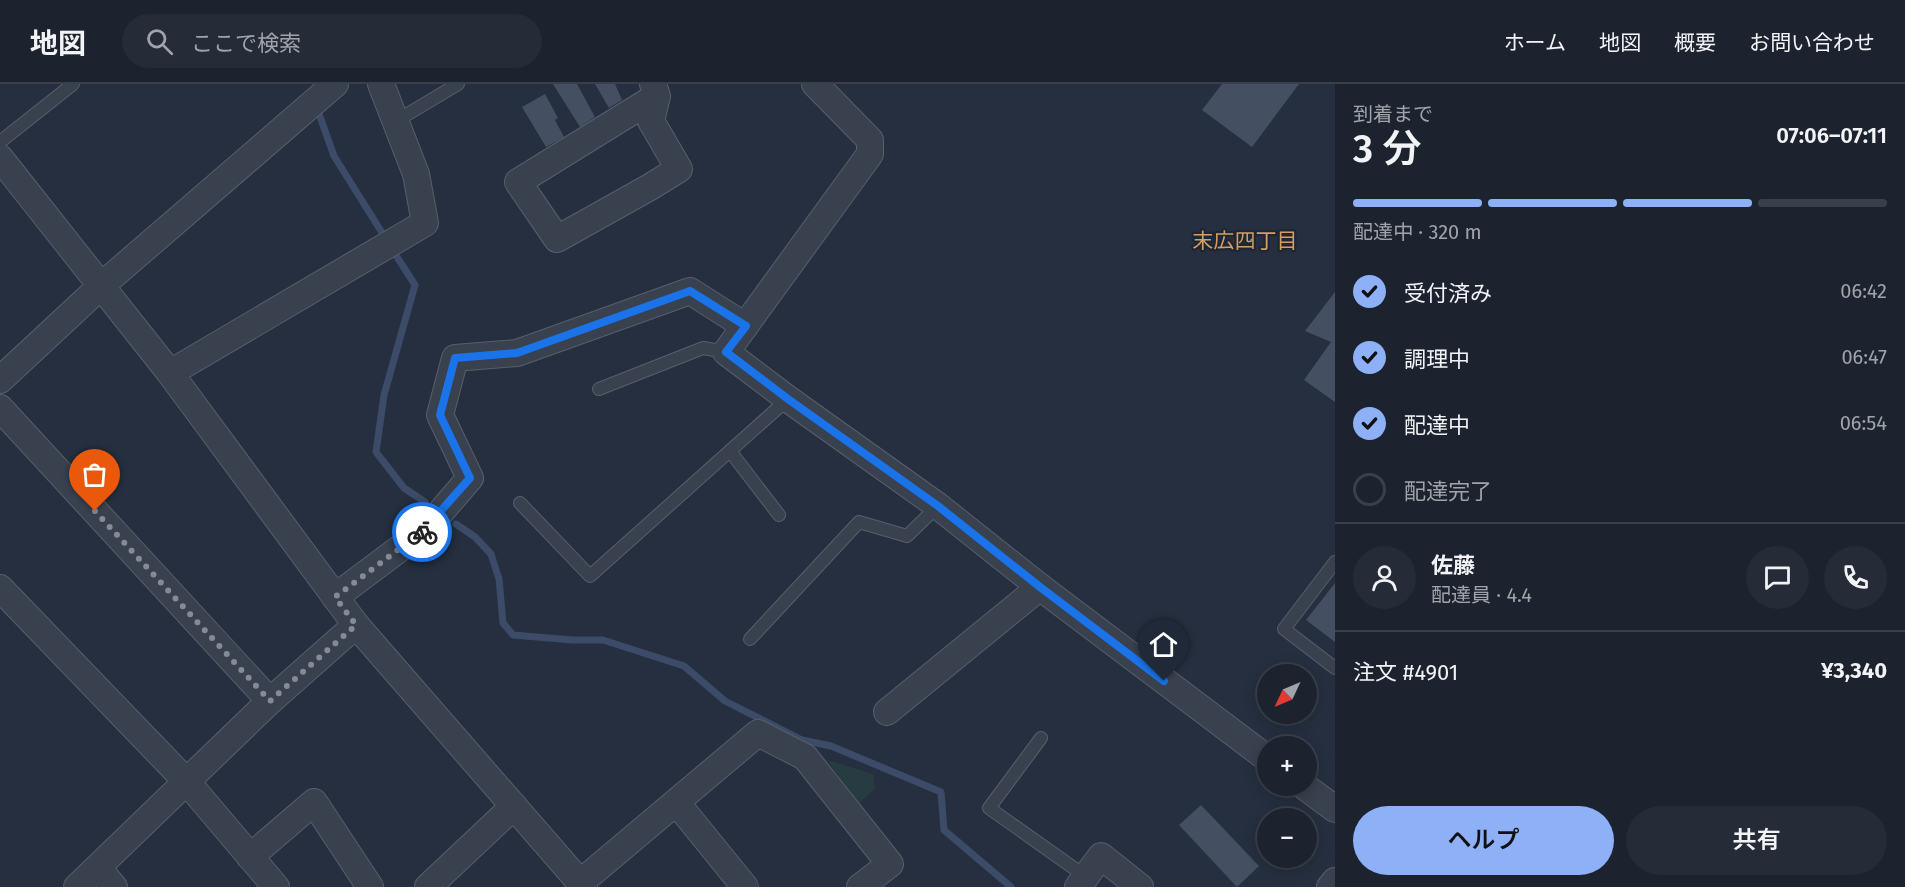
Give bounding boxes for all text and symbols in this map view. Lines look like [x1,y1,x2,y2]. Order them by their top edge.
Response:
search box [122,14,542,68]
icon: search [143,25,176,58]
text: 地図 [30,27,86,60]
text: ここで検索 [191,30,301,57]
text: ホーム [1504,30,1566,56]
text: 地図 [1599,30,1641,56]
text: 概要 [1674,30,1716,56]
text: お問い合わせ [1749,30,1875,56]
text: 到着まで [1353,102,1433,126]
text: 07:06–07:11 [1776,122,1887,149]
text: 3 分 [1353,126,1422,172]
text: 配達中 · 320 m [1353,220,1482,244]
district label: 末広四丁目 [1193,228,1298,254]
icon: check [1353,275,1386,308]
text: 06:42 [1840,279,1887,303]
text: 受付済み [1404,280,1492,307]
icon: check [1353,341,1386,374]
text: 06:47 [1841,345,1887,369]
text: 調理中 [1404,346,1470,373]
icon: check [1353,407,1386,440]
text: 06:54 [1840,411,1887,435]
text: 配達中 [1404,412,1470,439]
pin [69,449,120,511]
icon: bag [78,458,111,491]
text: 配達完了 [1404,478,1492,505]
courier [392,502,452,562]
icon: bike [406,516,439,549]
button: person [1353,546,1416,609]
button: chat [1746,546,1809,609]
button: phone [1824,546,1887,609]
text: 佐藤 [1431,552,1475,579]
text: 配達員 · 4.4 [1431,583,1532,607]
pin [1138,619,1189,681]
icon: home [1147,628,1180,661]
text: ¥3,340 [1821,657,1887,684]
text: 注文 #4901 [1353,659,1458,686]
north arrow [1257,664,1317,724]
map controls [1257,664,1317,868]
button: + [1257,736,1317,796]
button: ヘルプ [1353,806,1614,875]
button: 共有 [1626,806,1887,875]
button: − [1257,808,1317,868]

